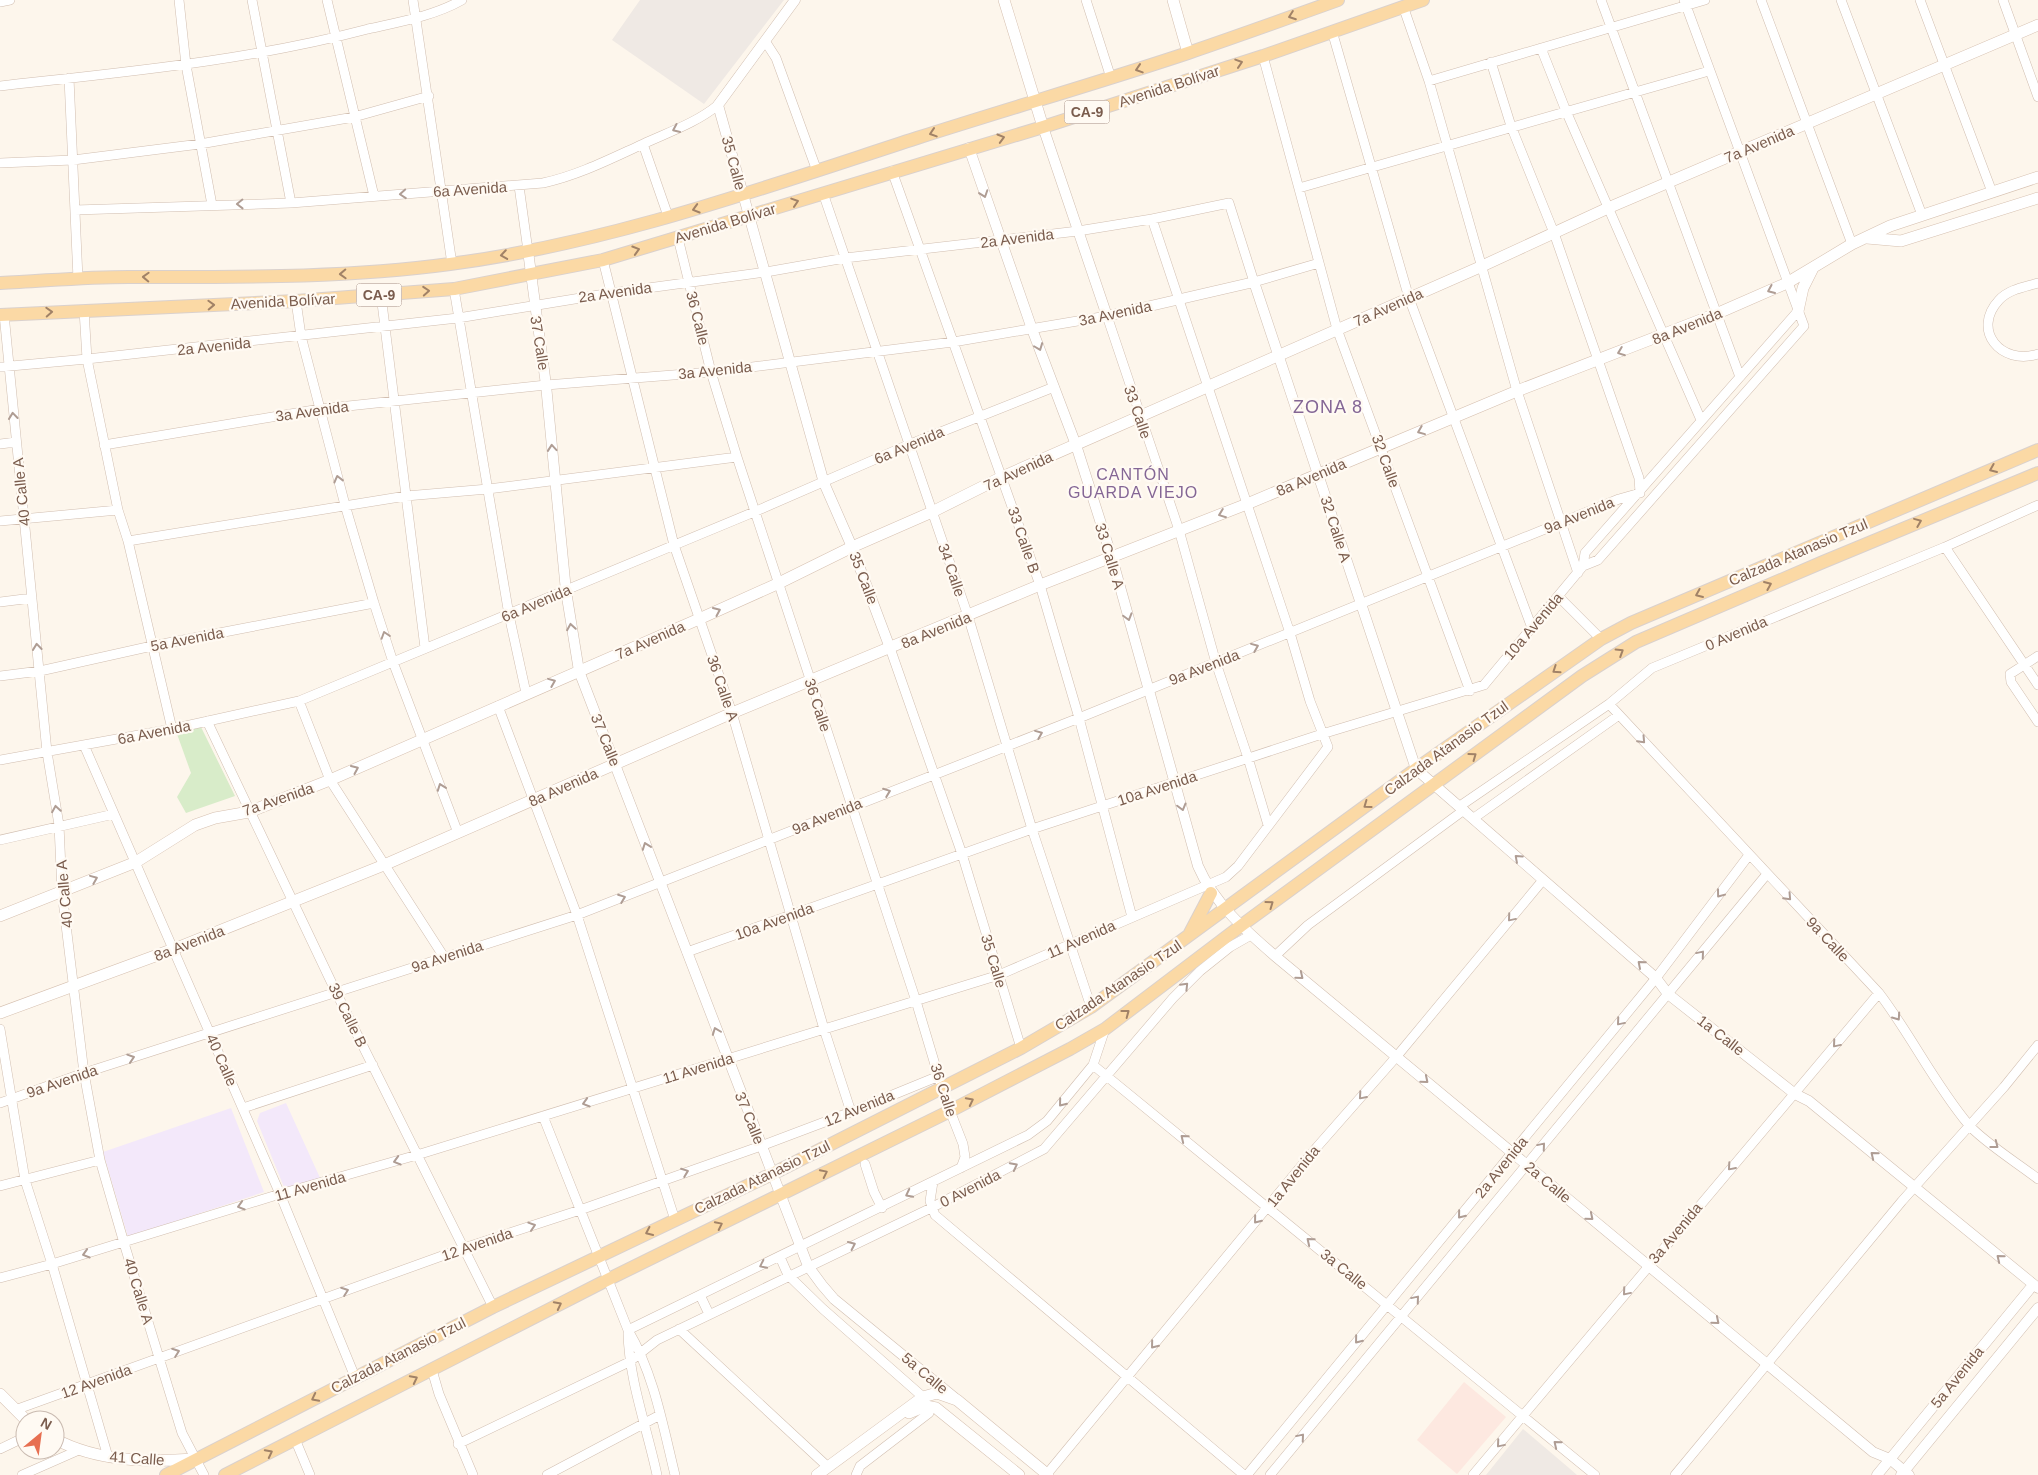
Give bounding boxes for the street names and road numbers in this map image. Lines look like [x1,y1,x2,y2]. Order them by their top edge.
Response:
street label: Avenida Bolívar [1117,62,1221,110]
road number: CA-9 [1064,100,1110,124]
street label: 7a Avenida [1722,121,1797,166]
street label: 35 Calle [719,134,749,192]
street label: 6a Avenida [433,178,508,200]
street label: Avenida Bolívar [672,200,778,246]
street label: 2a Avenida [979,225,1055,251]
street label: 2a Avenida [577,278,653,306]
road number: CA-9 [356,284,402,306]
street label: 7a Avenida [1351,284,1426,330]
street label: 36 Calle [683,289,713,347]
street label: Avenida Bolívar [230,290,336,312]
street label: 3a Avenida [1077,297,1154,329]
street label: 8a Avenida [1650,304,1725,348]
street label: 37 Calle [527,314,553,372]
street label: 2a Avenida [176,334,252,358]
street label: 3a Avenida [677,358,753,382]
street label: 33 Calle [1121,383,1155,441]
street label: 3a Avenida [274,397,350,425]
street label: 6a Avenida [872,422,947,467]
street label: 32 Calle [1369,432,1403,490]
street label: 7a Avenida [981,447,1056,494]
street label: 8a Avenida [1274,454,1349,499]
street label: 40 Calle A [9,457,33,527]
street label: 9a Avenida [1542,493,1617,537]
street label: 32 Calle A [1317,494,1355,564]
street label: 33 Calle B [1005,505,1043,575]
street label: Calzada Atanasio Tzul [1726,515,1870,589]
street label: 33 Calle A [1092,521,1128,591]
street label: 34 Calle [935,541,969,599]
street label: 35 Calle [846,549,882,607]
street label: 6a Avenida [499,580,574,625]
street label: 10a Avenida [1500,589,1566,663]
street label: 8a Avenida [899,608,974,652]
street label: 0 Avenida [1702,612,1770,654]
street label: 7a Avenida [613,617,688,663]
street label: 5a Avenida [149,623,226,654]
street label: 9a Avenida [1166,646,1242,688]
street label: 36 Calle A [704,653,742,723]
street label: 36 Calle [801,676,835,734]
street label: Calzada Atanasio Tzul [1381,697,1511,799]
street label: 37 Calle [588,711,624,769]
street label: 6a Avenida [116,716,193,747]
street label: 8a Avenida [526,764,601,810]
street label: 10a Avenida [1115,767,1199,809]
street label: 7a Avenida [240,779,316,819]
street label: 9a Avenida [790,794,865,838]
street label: 40 Calle A [53,859,75,929]
street label: 10a Avenida [732,899,816,943]
street label: 9a Calle [1803,913,1853,965]
street label: 11 Avenida [1044,916,1118,962]
street label: 8a Avenida [151,922,227,964]
street label: 35 Calle [978,932,1010,990]
street label: 9a Avenida [409,936,485,976]
street label: Calzada Atanasio Tzul [1051,936,1185,1034]
street label: 39 Calle B [325,980,371,1050]
street label: 1a Calle [1694,1011,1748,1059]
street label: 40 Calle [203,1031,241,1089]
street label: 11 Avenida [661,1049,736,1087]
street label: 9a Avenida [24,1061,100,1101]
street label: 36 Calle [927,1061,961,1119]
street label: 12 Avenida [822,1086,897,1130]
street label: 37 Calle [732,1089,768,1147]
street label: 2a Avenida [1471,1132,1531,1201]
street label: Calzada Atanasio Tzul [691,1137,833,1217]
street label: 1a Avenida [1263,1141,1323,1210]
street label: 2a Calle [1521,1158,1575,1206]
street label: 0 Avenida [937,1165,1004,1210]
street label: 11 Avenida [273,1168,348,1204]
street label: 3a Avenida [1645,1199,1706,1267]
street label: 12 Avenida [439,1224,515,1264]
street label: 3a Calle [1317,1245,1371,1293]
street label: 40 Calle A [121,1256,157,1326]
street label: Calzada Atanasio Tzul [328,1314,468,1396]
street label: 5a Avenida [1927,1342,1987,1411]
street label: 5a Calle [898,1349,952,1397]
street label: 12 Avenida [58,1360,134,1402]
street label: 41 Calle [109,1448,165,1468]

